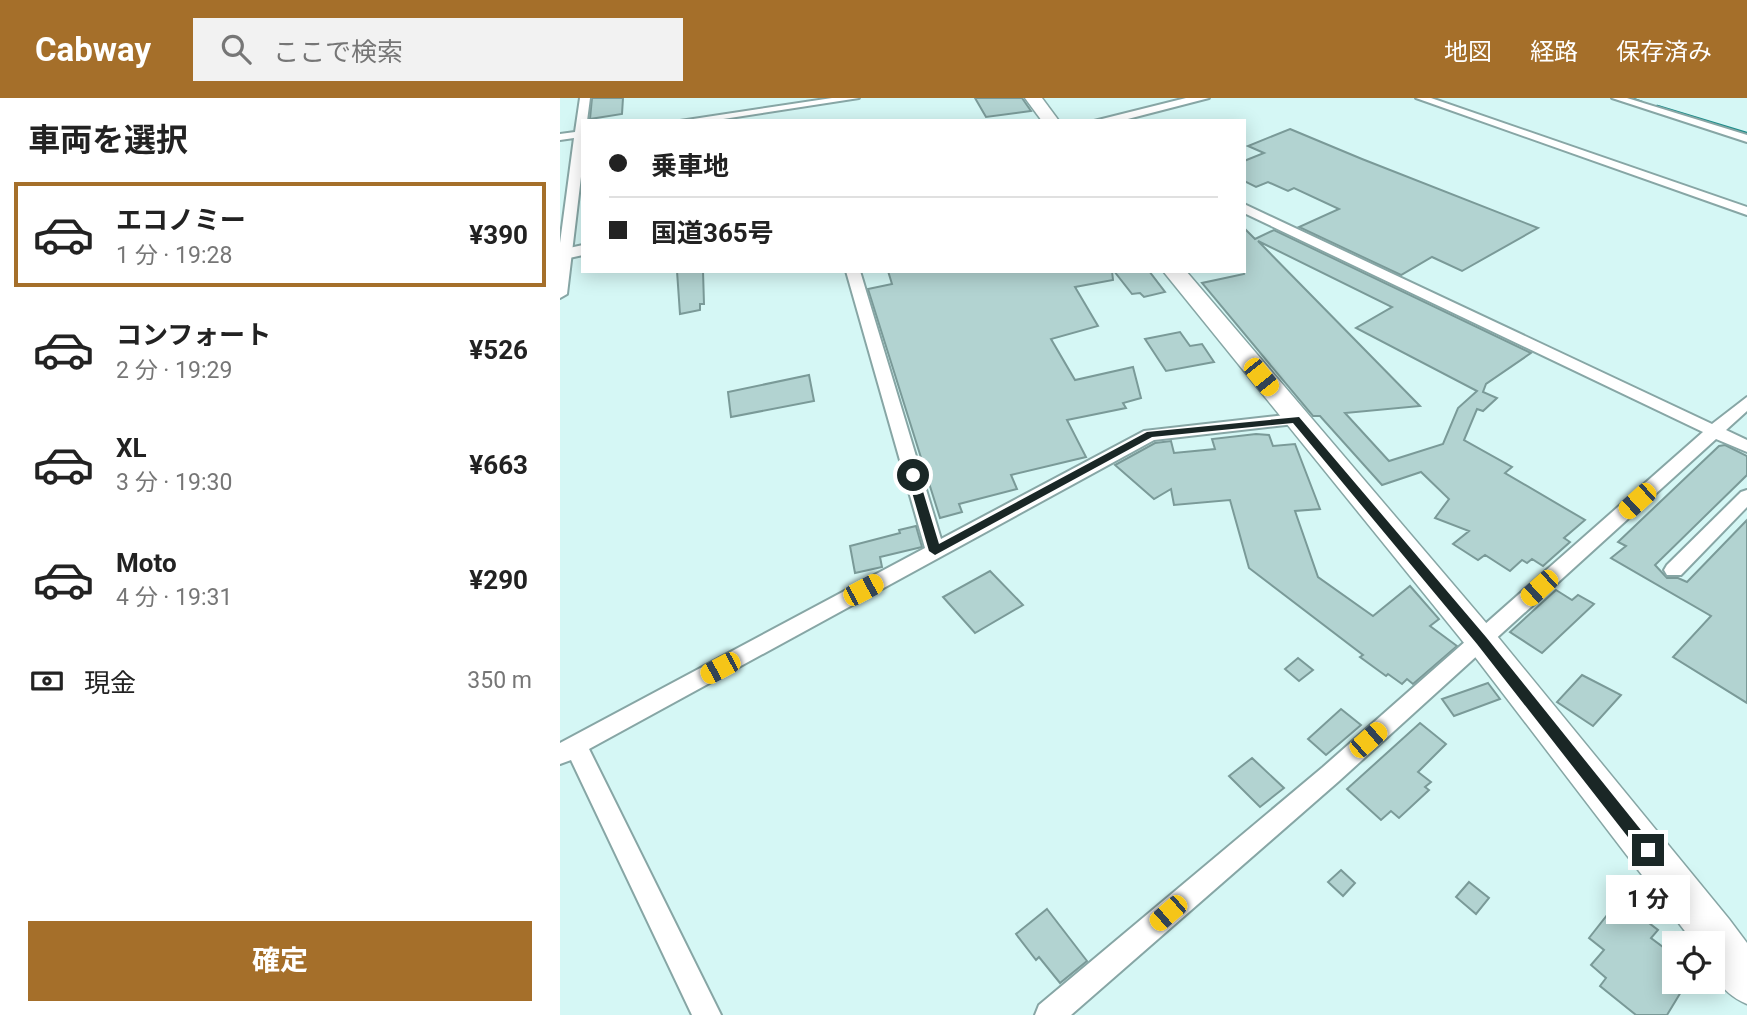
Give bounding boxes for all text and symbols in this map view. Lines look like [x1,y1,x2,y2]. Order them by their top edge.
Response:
search box [193,18,683,81]
text: Cabway [35,30,151,69]
icon: search [217,30,255,68]
text: ここで検索 [273,37,403,67]
text: 地図 [1444,38,1492,66]
text: 経路 [1530,38,1578,66]
text: 保存済み [1616,38,1712,66]
text: 車両を選択 [28,121,188,159]
text: 乗車地 [651,151,729,181]
icon: car [32,203,95,266]
text: エコノミー [116,205,246,235]
text: 国道365号 [651,218,774,248]
text: ¥390 [469,220,528,250]
text: 1 分 · 19:28 [116,242,232,269]
icon: car [32,318,95,381]
text: コンフォート [116,320,271,350]
text: ¥526 [469,335,528,365]
car [1240,354,1283,400]
text: 2 分 · 19:29 [116,357,232,384]
icon: car [32,433,95,496]
text: XL [116,433,147,463]
text: ¥663 [469,450,528,480]
route start [897,459,929,491]
text: 3 分 · 19:30 [116,469,232,496]
car [1615,479,1660,523]
icon: car [32,548,95,611]
text: Moto [116,548,177,578]
text: ¥290 [469,565,528,595]
car [1517,566,1562,610]
car [840,571,887,609]
text: 4 分 · 19:31 [116,584,232,611]
car [697,649,744,687]
icon: cash [28,662,66,700]
text: 350 m [467,667,532,694]
text: 現金 [84,668,136,698]
car [1346,718,1391,762]
route end [1632,834,1664,866]
callout: 1 分 [1606,874,1690,924]
text: 1 分 [1627,886,1669,913]
car [1146,891,1191,935]
button: 確定 [28,921,532,1001]
map controls [1662,931,1725,994]
button: locate [1662,931,1725,994]

